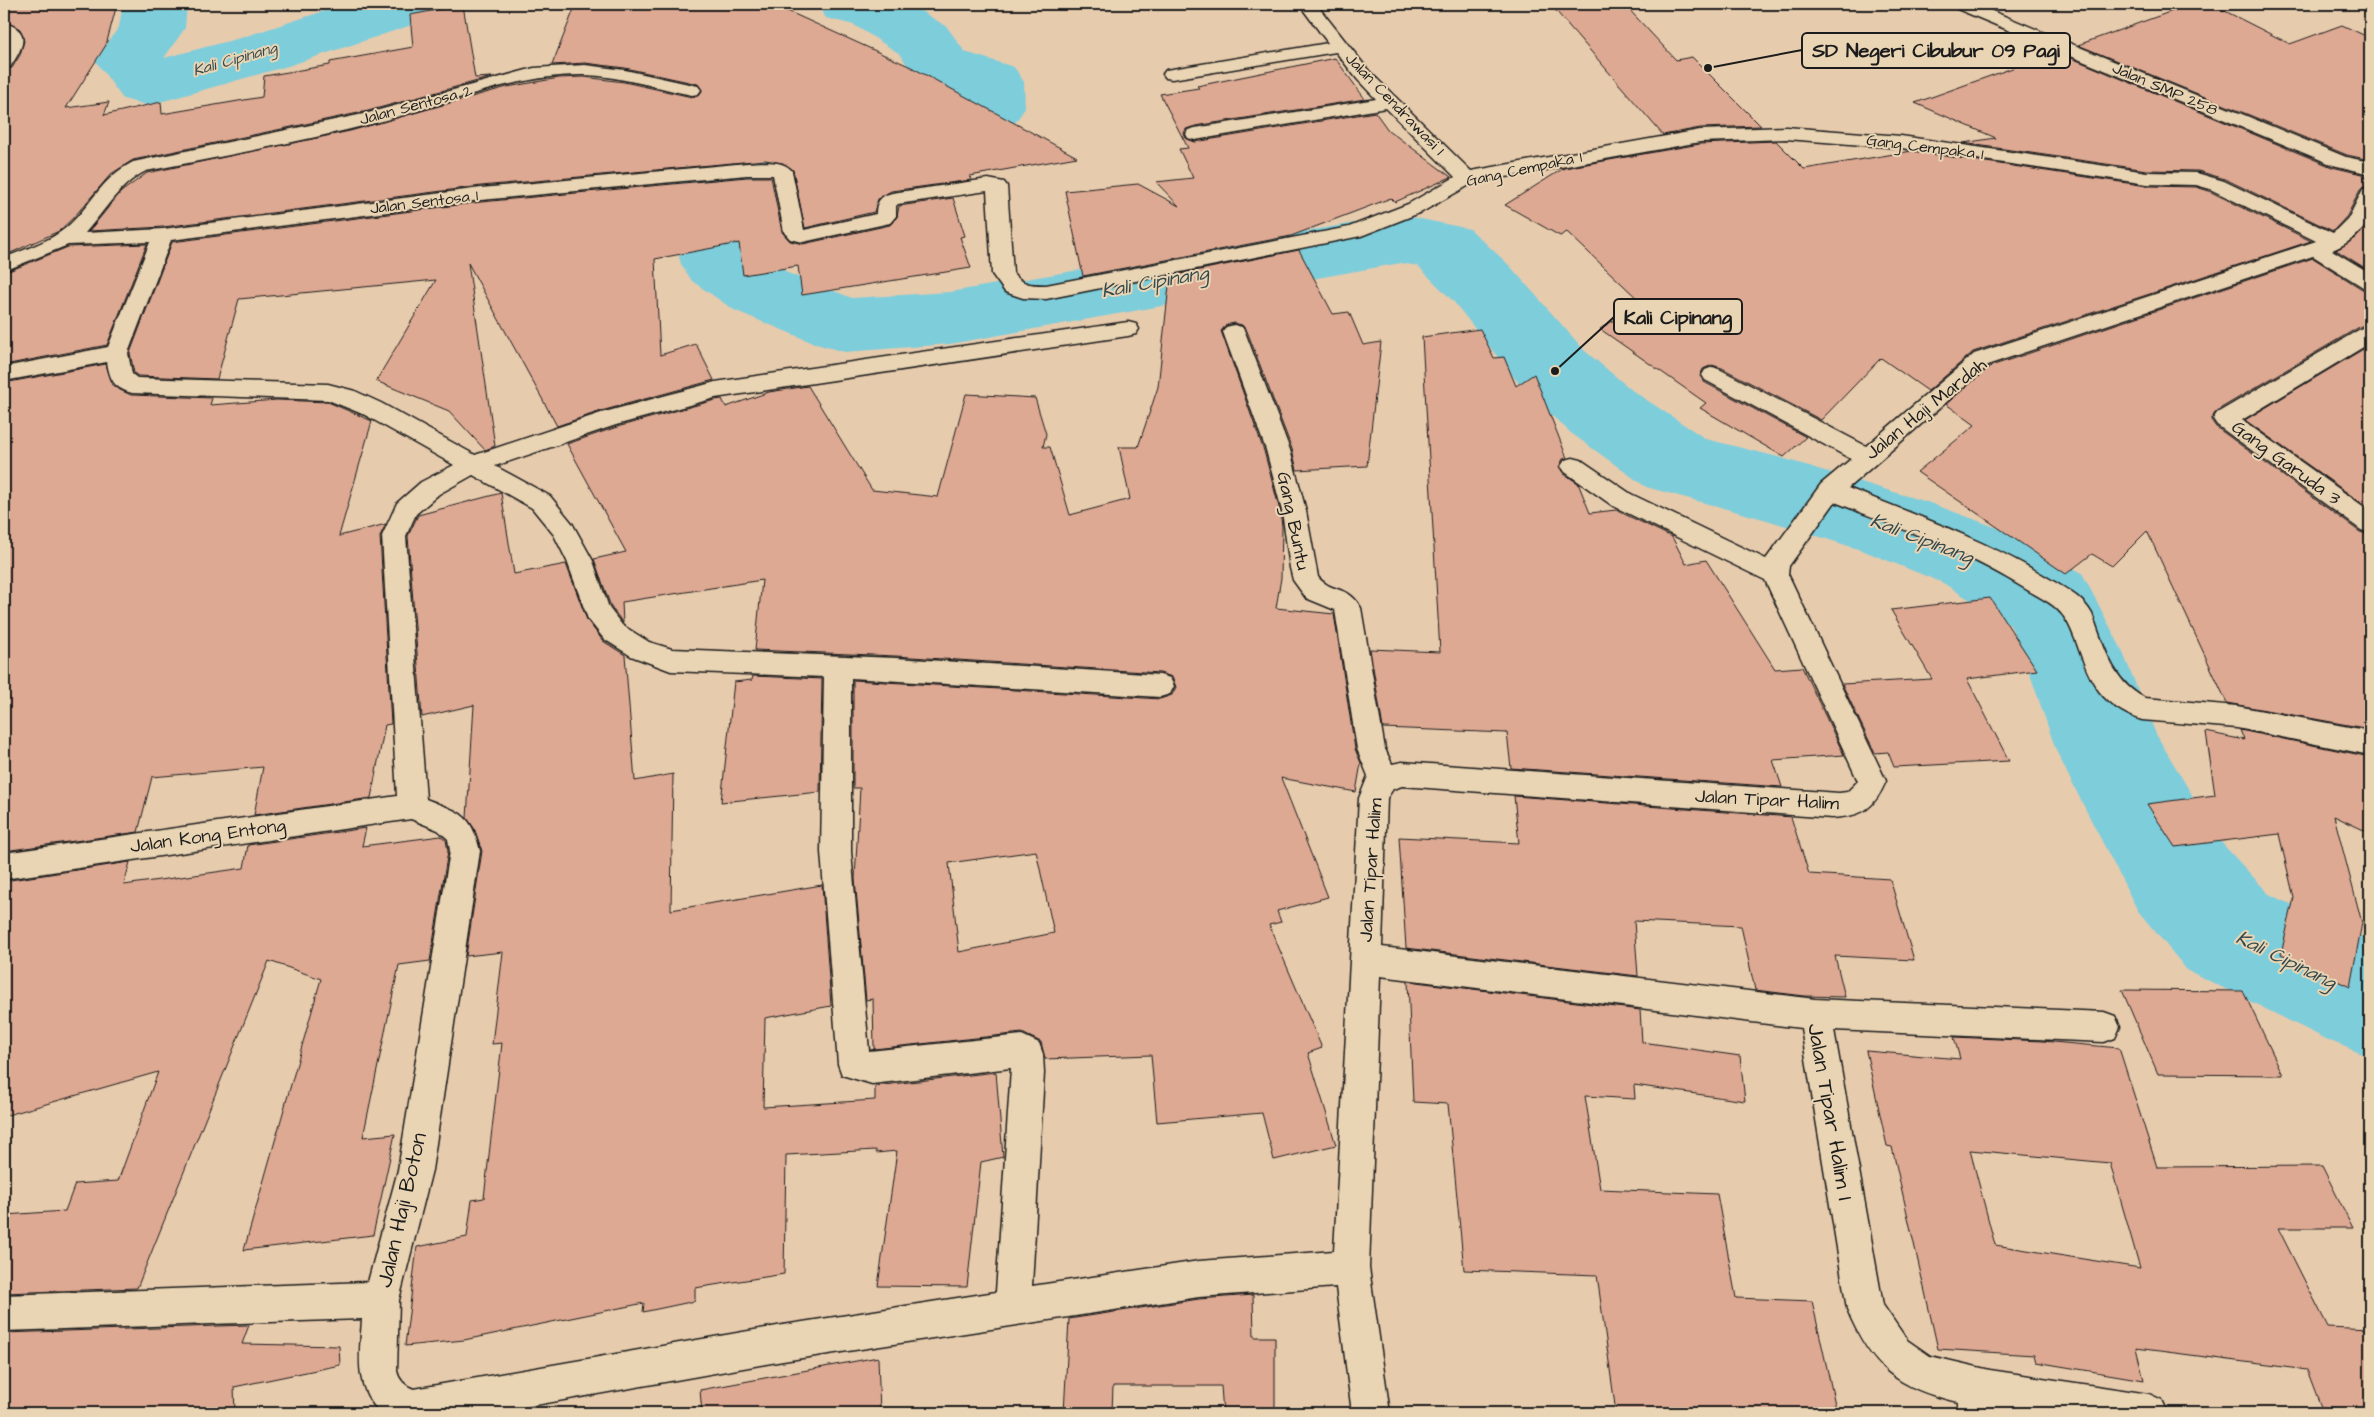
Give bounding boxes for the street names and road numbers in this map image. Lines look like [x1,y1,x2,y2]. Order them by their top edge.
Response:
street label: Jalan Cendrawasi 1 [1340,48,1450,160]
street label: Jalan SMP 258 [2109,57,2221,121]
street label: Jalan Sentosa 2 [357,79,475,131]
street label: Gang Cempaka 1 [1865,129,1985,166]
street label: Gang Cempaka 1 [1464,146,1584,193]
street label: Jalan Sentosa 1 [369,184,479,220]
street label: Jalan Haji Mardah [1860,351,1993,466]
street label: Gang Garuda 3 [2225,414,2347,513]
street label: Gang Buntu [1268,469,1317,573]
street label: Jalan Tipar Halim [1694,783,1840,817]
street label: Jalan Tipar Halim [1352,797,1390,943]
street label: Jalan Kong Entong [128,812,288,861]
street label: Jalan Tipar Halim I [1799,1021,1861,1203]
street label: Jalan Haji Boton [369,1129,435,1291]

